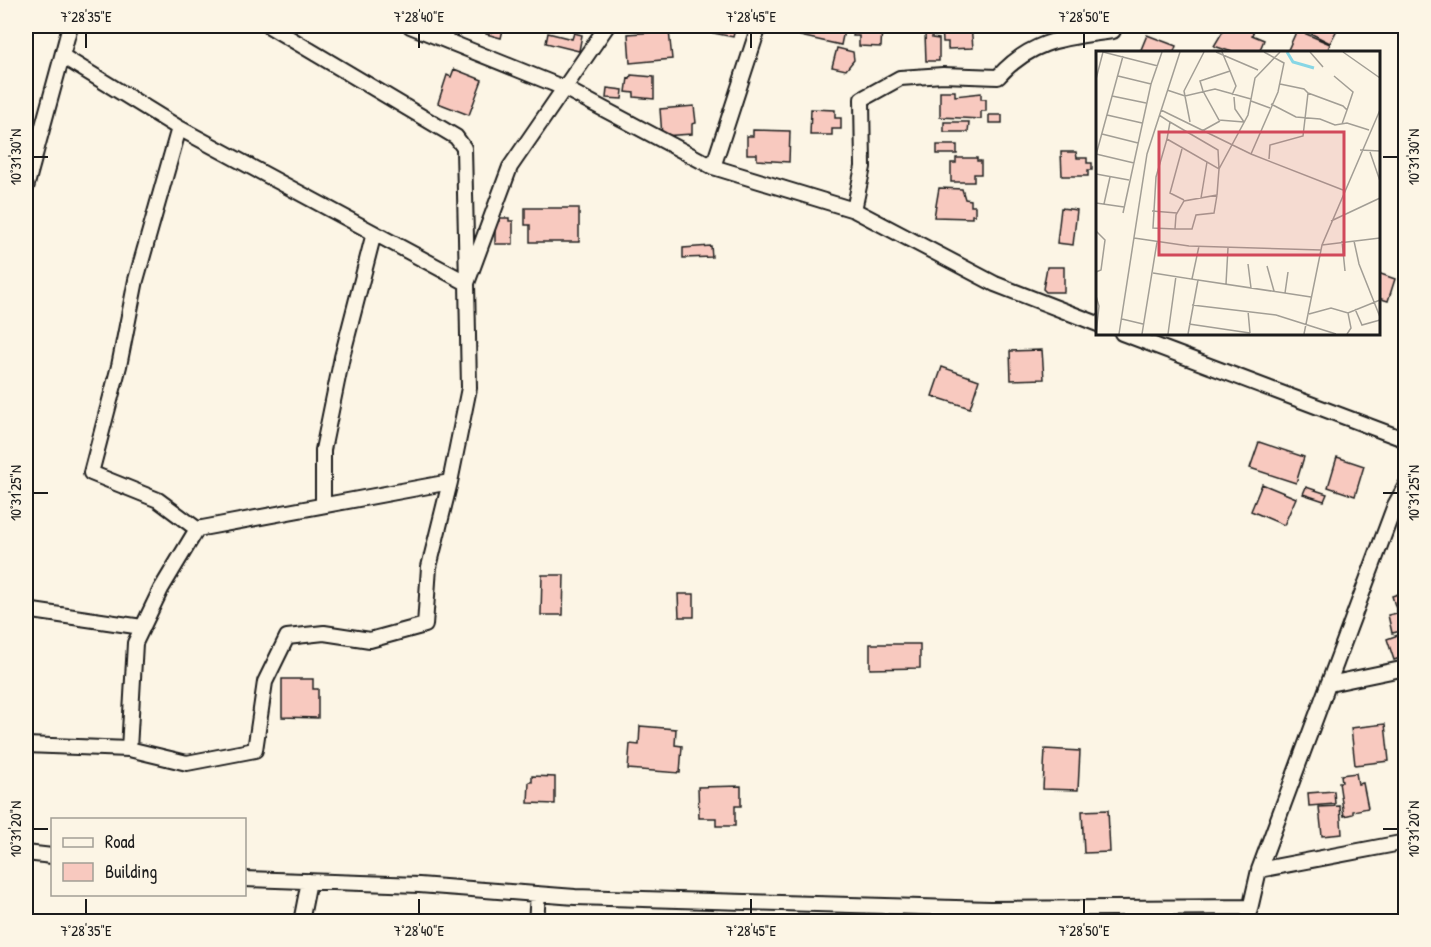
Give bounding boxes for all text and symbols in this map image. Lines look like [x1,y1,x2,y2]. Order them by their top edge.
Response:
text: 7°28'35"E [60,6,112,27]
text: 7°28'40"E [394,6,445,27]
text: 7°28'45"E [726,6,776,27]
text: 7°28'50"E [1058,6,1110,27]
inset map [1096,51,1380,334]
text: 10°31'30"N [5,129,26,185]
text: 10°31'30"N [1403,129,1424,185]
text: 10°31'25"N [5,465,26,521]
text: 10°31'25"N [1403,465,1424,521]
text: 10°31'20"N [5,801,26,857]
text: 10°31'20"N [1403,801,1424,857]
legend [51,818,246,896]
text: Road [105,829,135,854]
text: Building [105,859,157,884]
text: 7°28'35"E [60,920,112,941]
text: 7°28'40"E [394,920,445,941]
text: 7°28'45"E [726,920,776,941]
text: 7°28'50"E [1058,920,1110,941]

